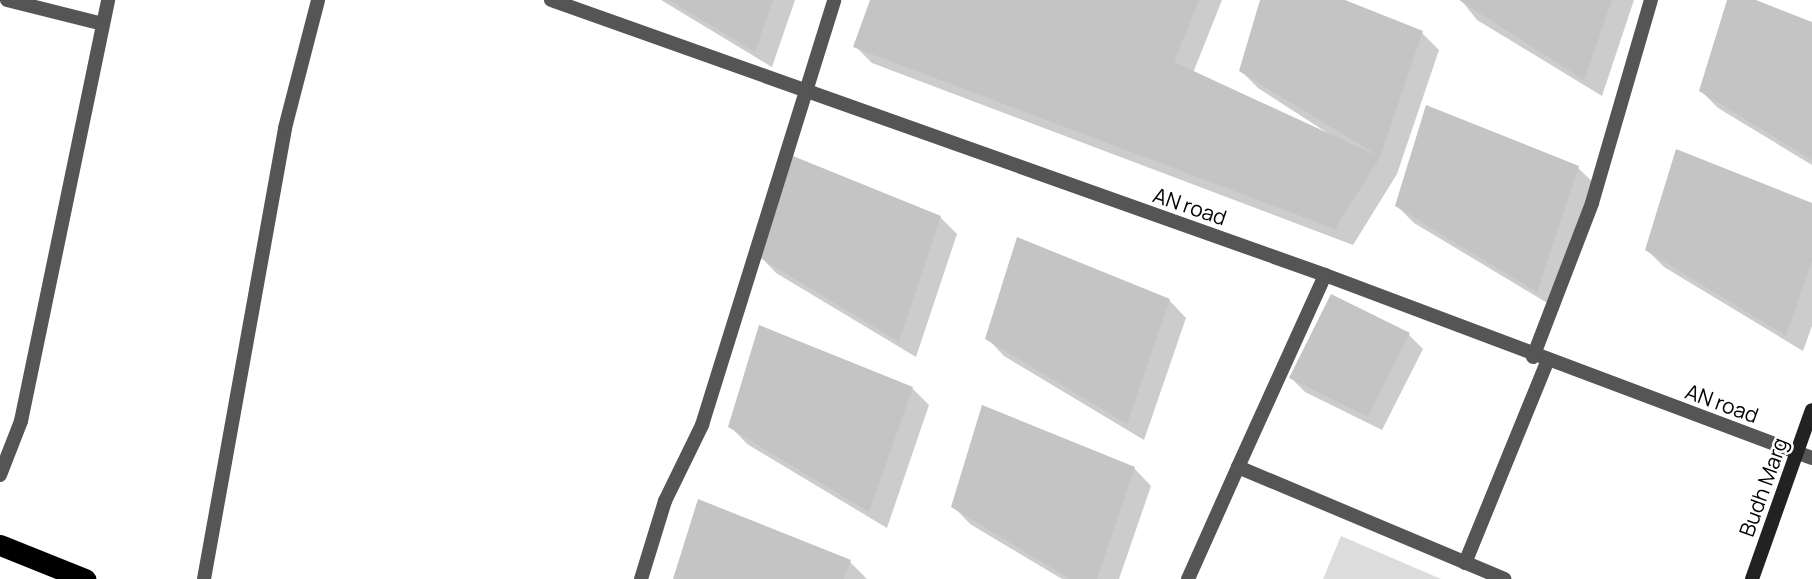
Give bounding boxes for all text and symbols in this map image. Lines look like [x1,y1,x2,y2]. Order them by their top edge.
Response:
street label: AN road [1150,182,1230,230]
street label: AN road [1682,378,1762,428]
street label: Budh Marg [1733,434,1793,540]

